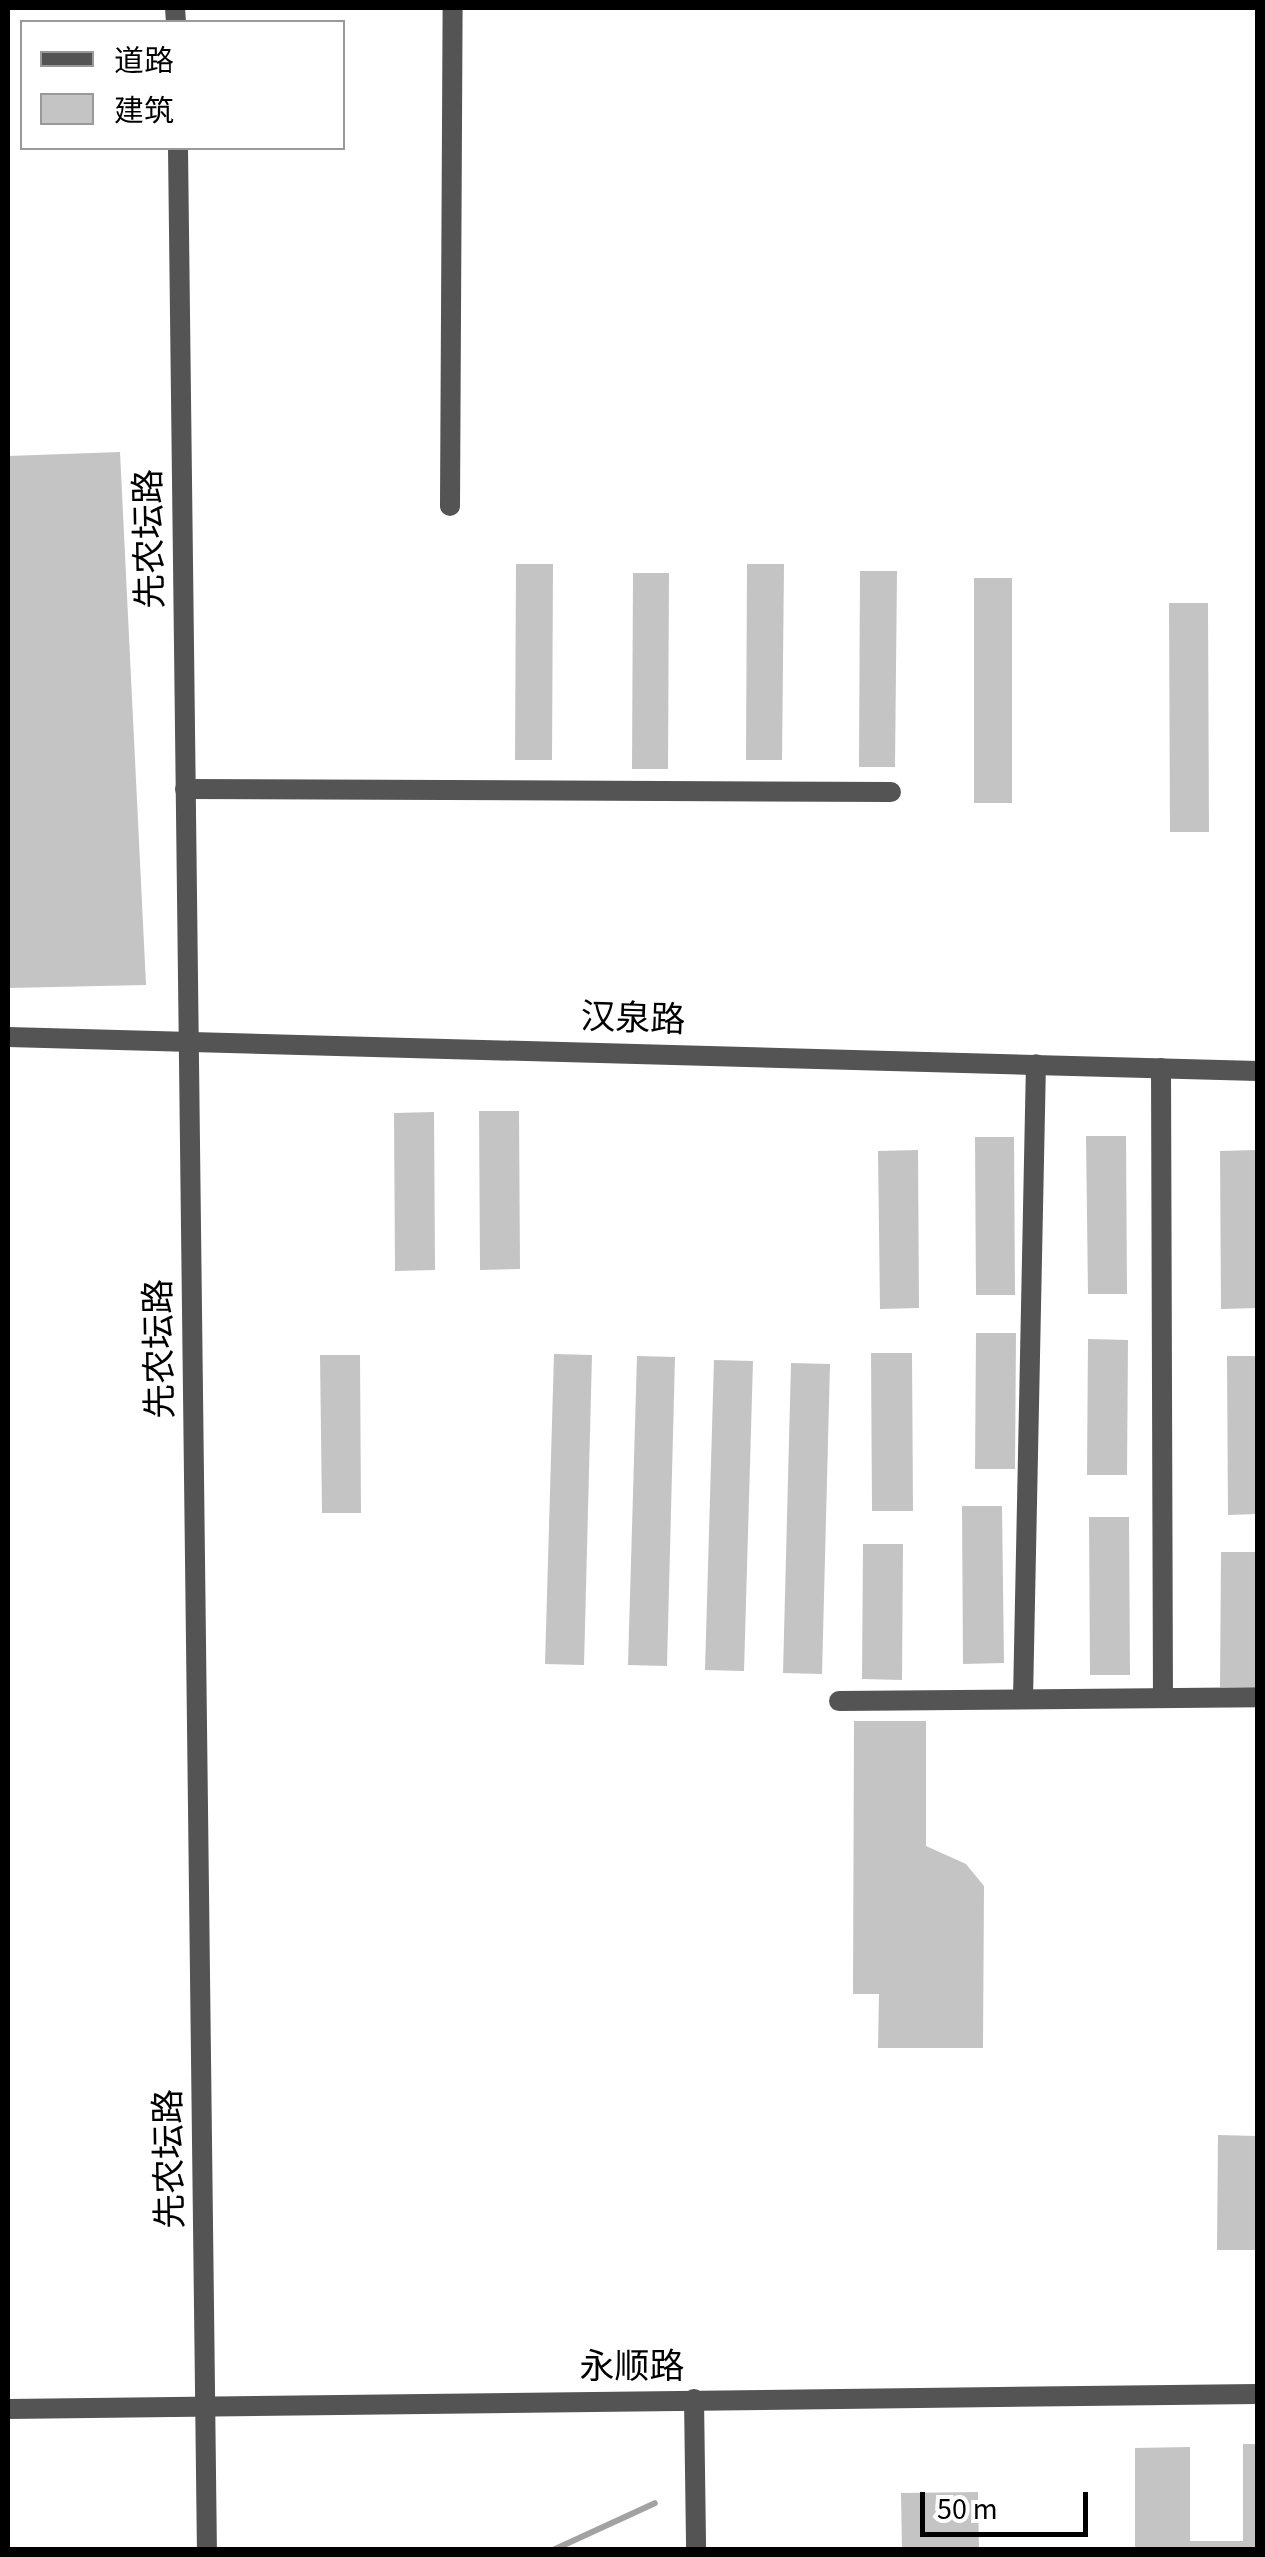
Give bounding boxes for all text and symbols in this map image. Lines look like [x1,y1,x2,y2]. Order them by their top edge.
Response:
legend [20,20,345,150]
text: 道路 [114,40,174,83]
text: 建筑 [114,90,174,133]
street label: 先农坛路 [128,469,172,609]
street label: 汉泉路 [580,996,686,1042]
street label: 先农坛路 [138,1279,182,1419]
street label: 先农坛路 [148,2089,192,2229]
street label: 永顺路 [580,2346,684,2388]
scale bar [925,2472,1092,2534]
text: 50 m [937,2488,998,2531]

